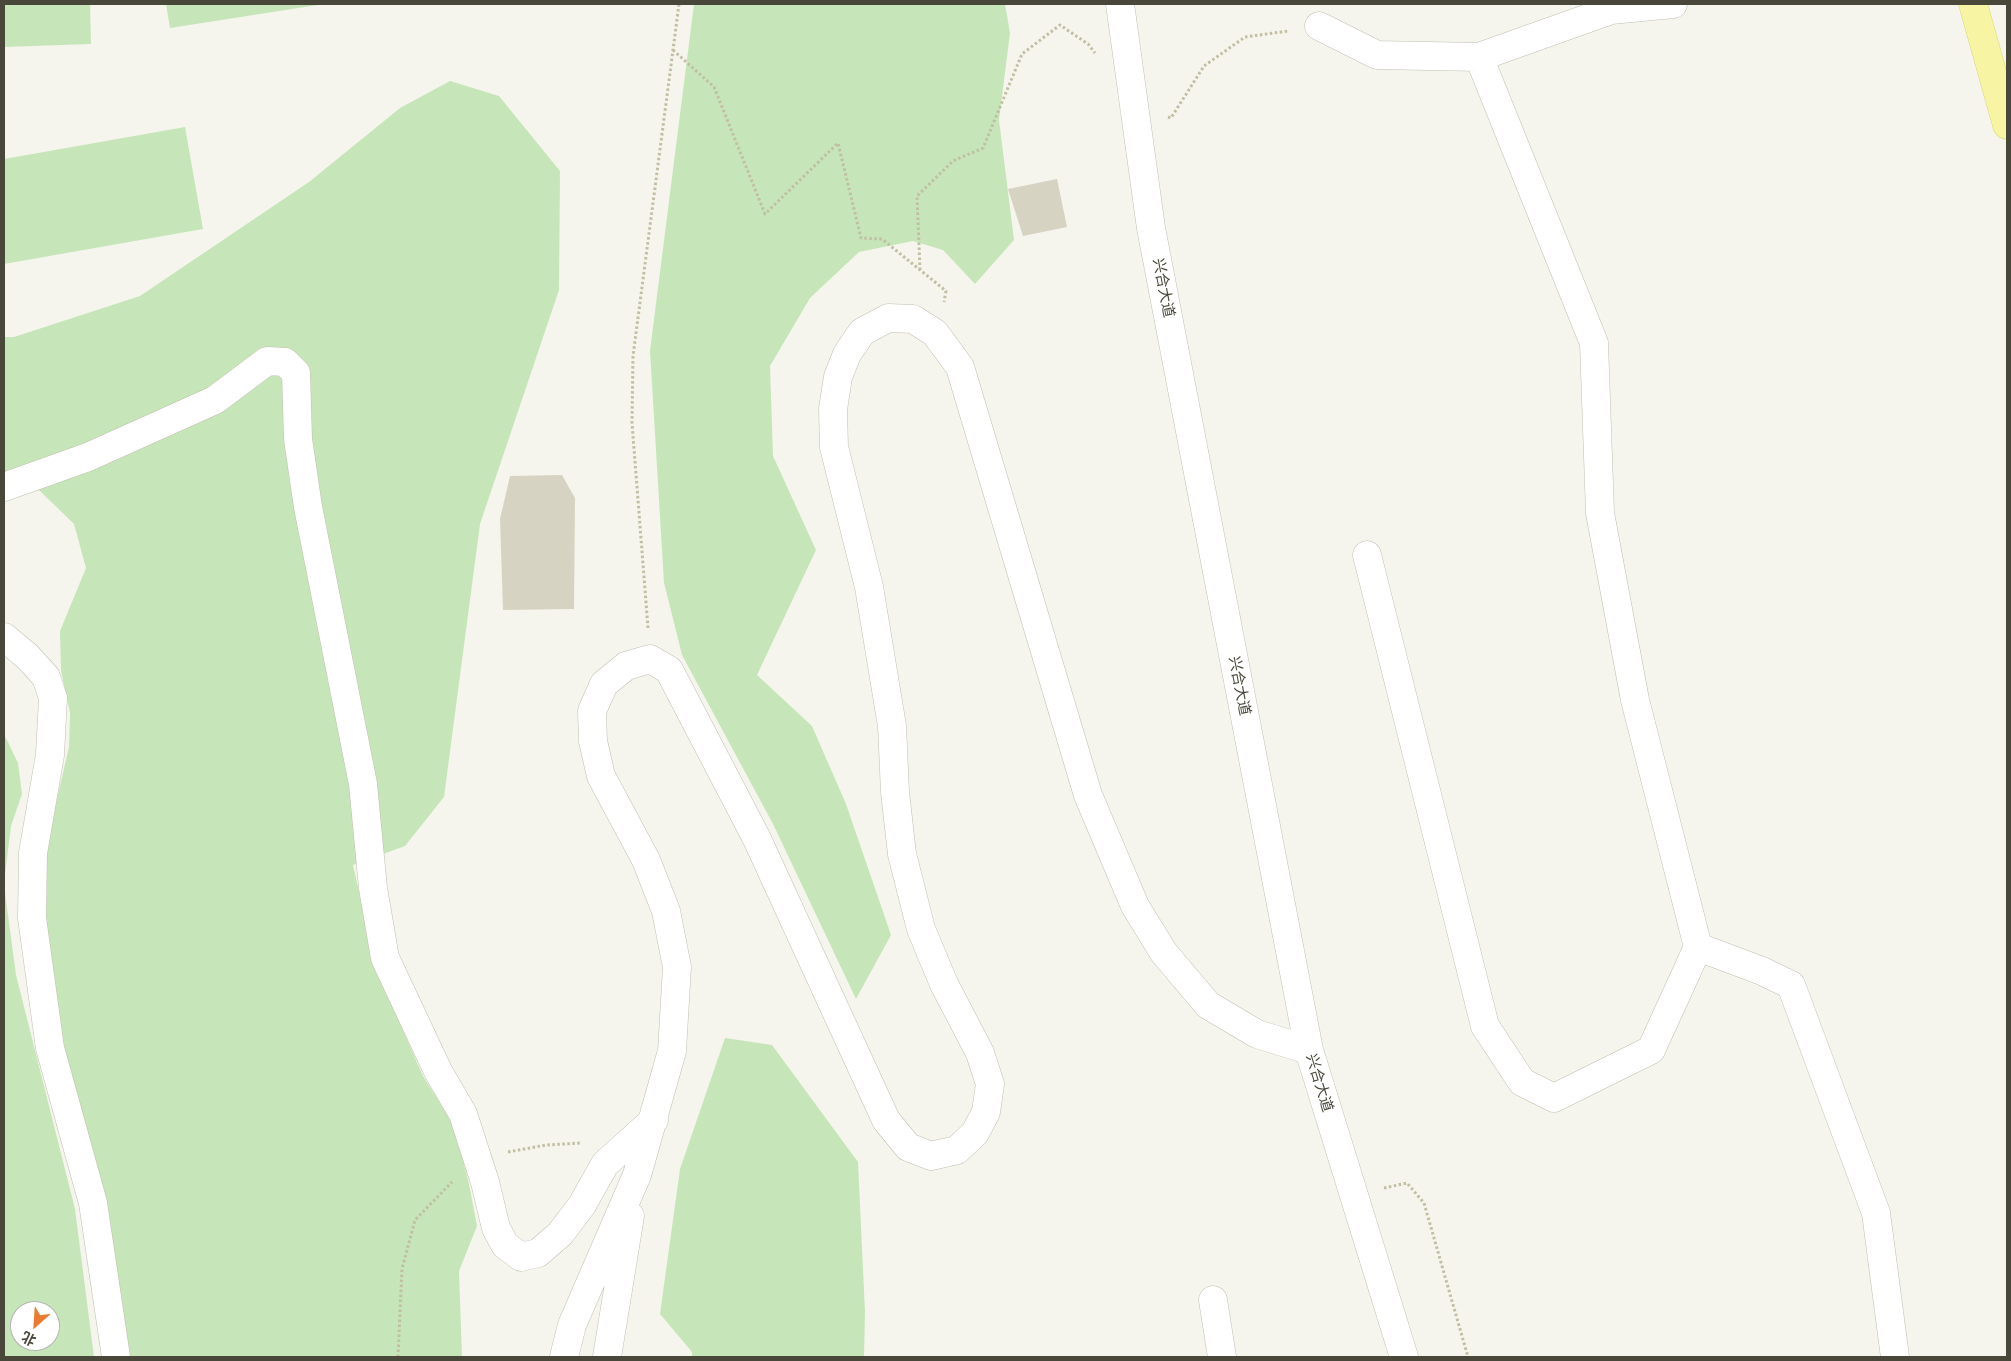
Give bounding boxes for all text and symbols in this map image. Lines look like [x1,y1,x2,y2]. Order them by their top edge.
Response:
street label: 兴合大道 [1148,257,1178,319]
street label: 兴合大道 [1224,655,1254,717]
street label: 兴合大道 [1302,1052,1336,1114]
north arrow [10,1301,60,1351]
text: 北 [18,1327,39,1351]

